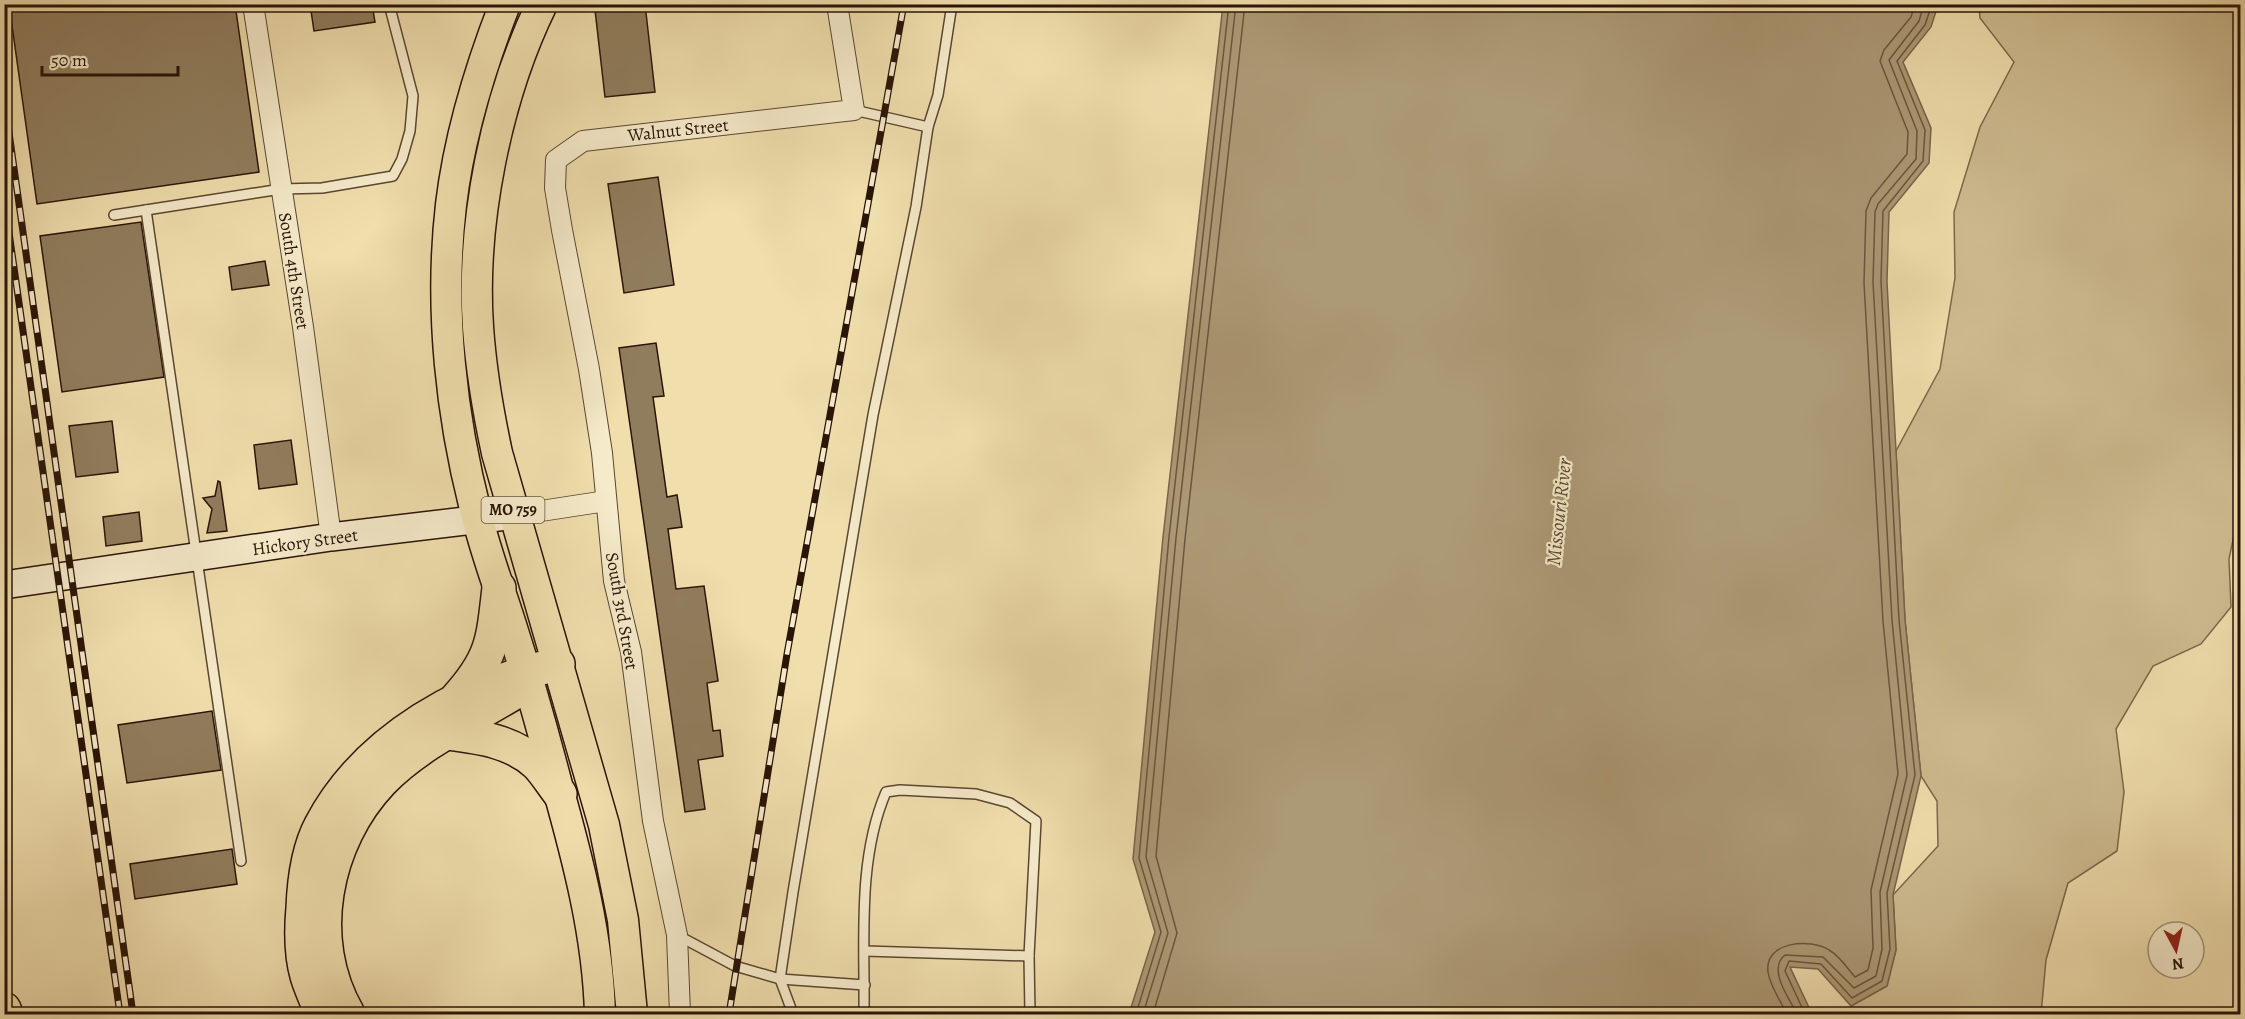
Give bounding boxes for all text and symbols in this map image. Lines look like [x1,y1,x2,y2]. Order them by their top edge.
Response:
scale bar [42,39,178,77]
text: 50 m [51,48,87,72]
street label: Walnut Street [625,113,730,147]
street label: South 4th Street [273,211,315,331]
water label: Missouri River [1540,456,1578,567]
road number: MO 759 [482,497,544,523]
street label: Hickory Street [251,523,360,561]
street label: South 3rd Street [600,550,644,672]
north arrow [2146,920,2206,980]
text: N [2170,952,2185,976]

